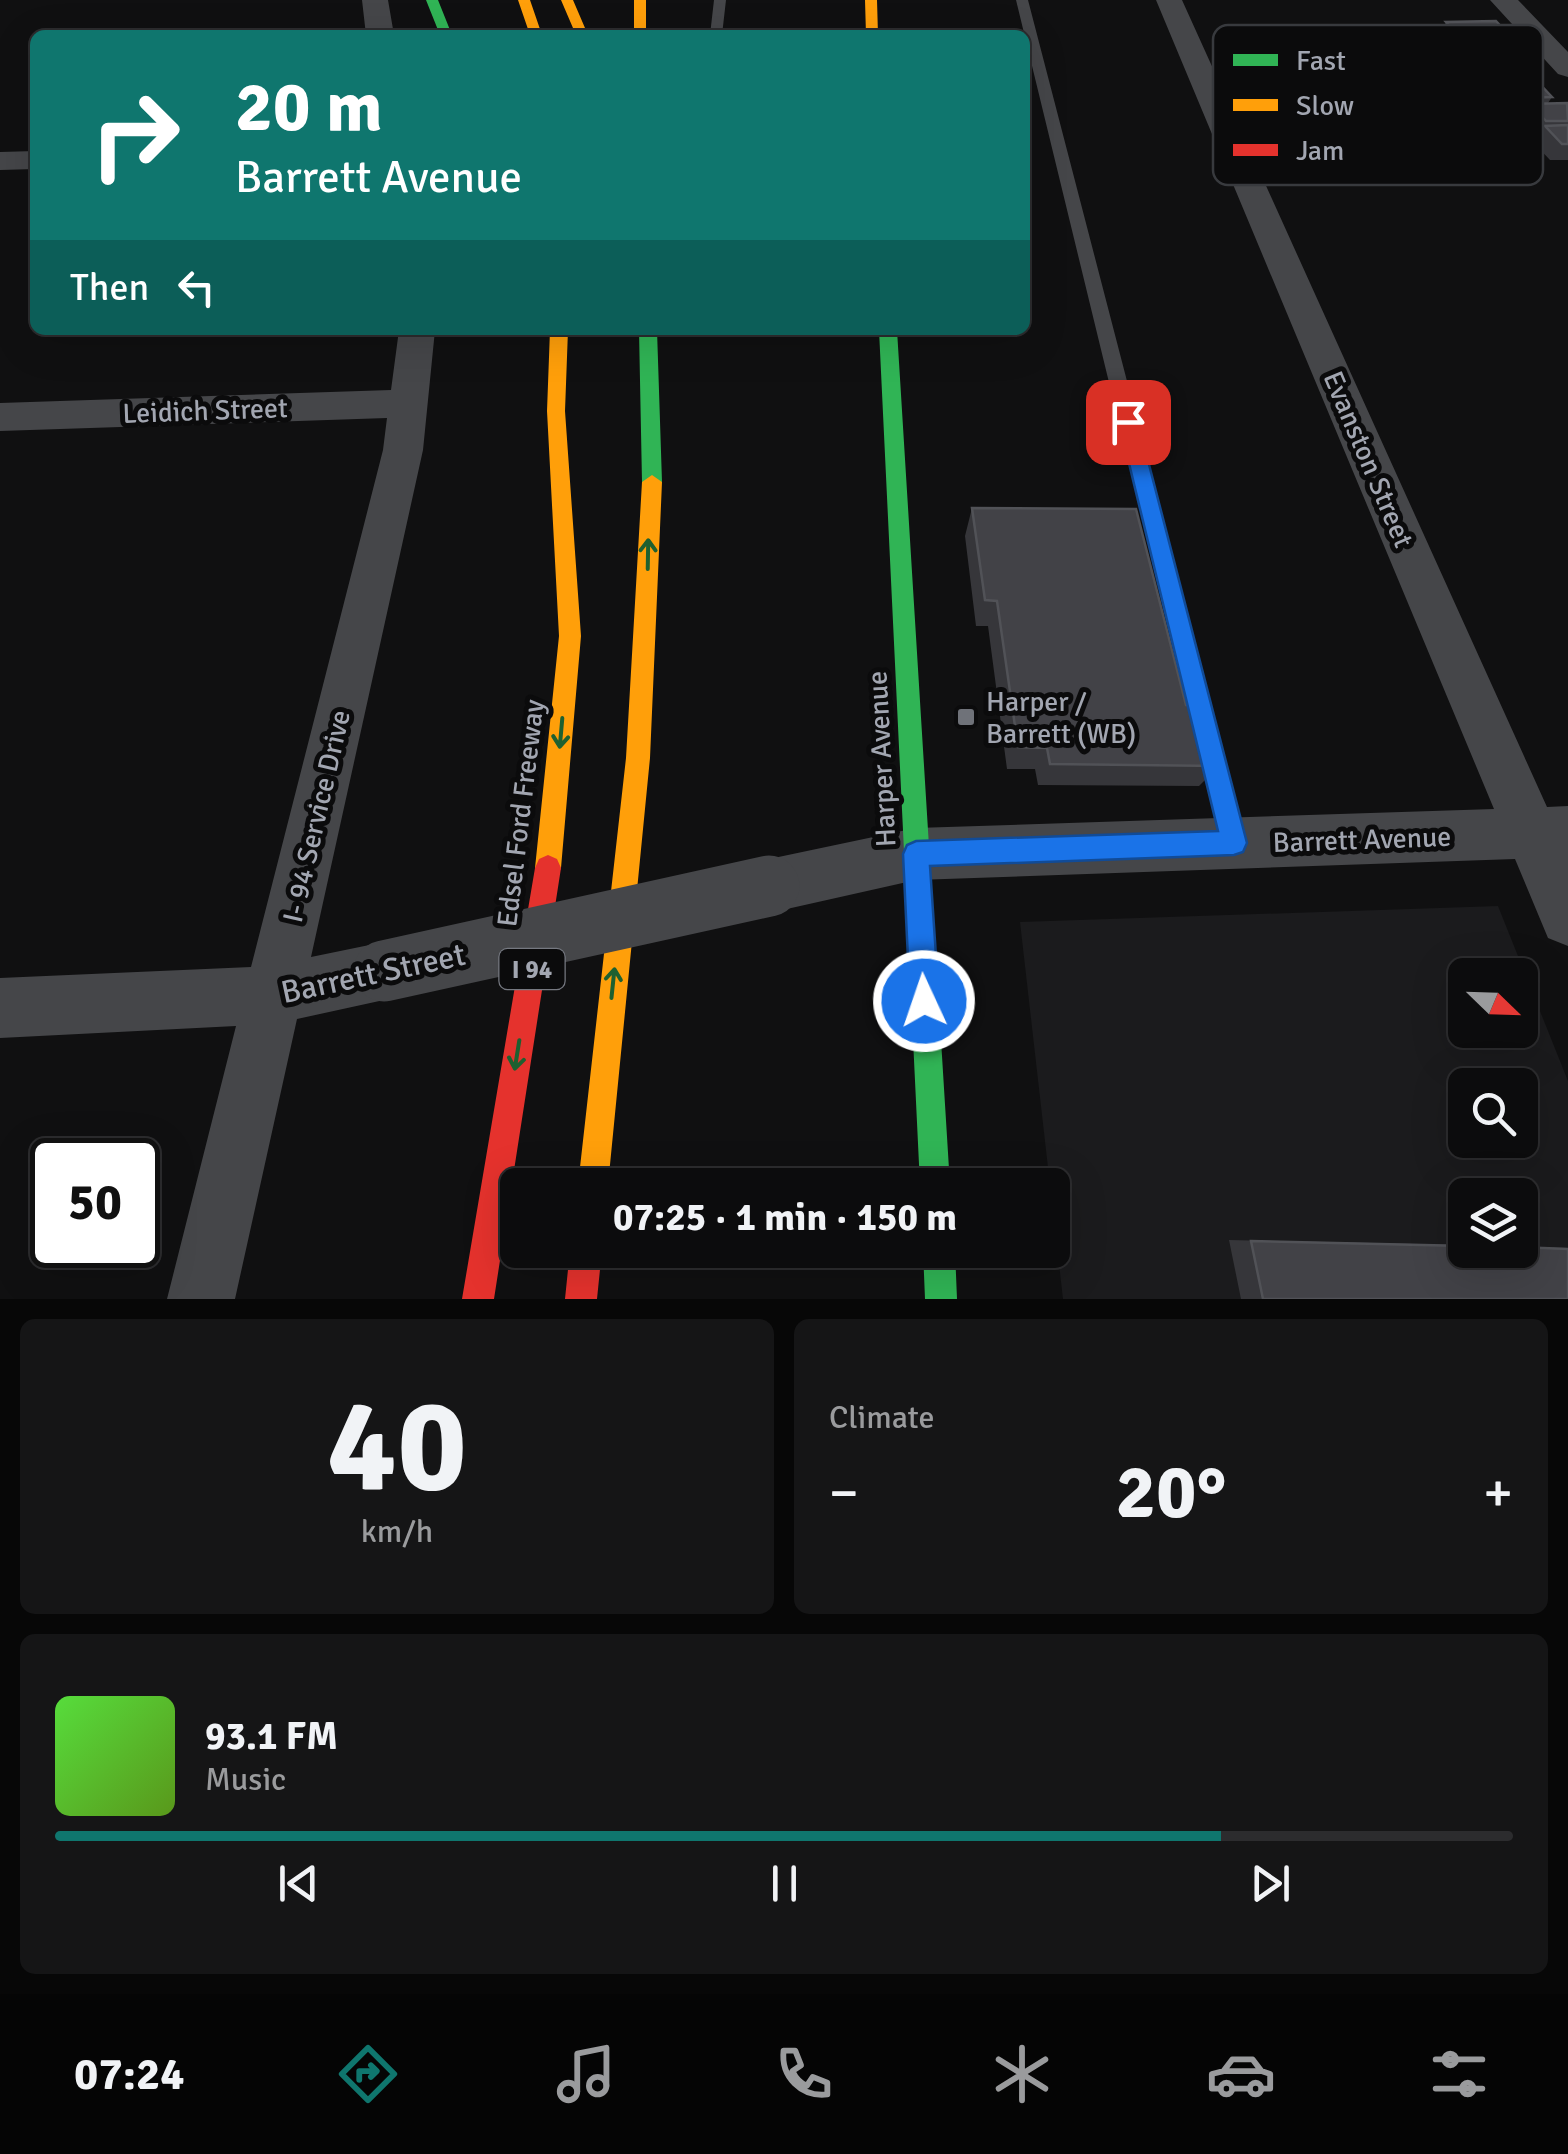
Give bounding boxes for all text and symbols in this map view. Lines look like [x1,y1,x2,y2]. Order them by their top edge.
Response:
legend [1213,25,1543,185]
text: Fast [1296,44,1346,78]
text: 20 m [235,64,383,150]
icon: right [70,70,200,200]
text: Slow [1296,89,1354,123]
text: Jam [1296,134,1344,168]
text: Barrett Avenue [235,150,522,205]
icon: left [169,260,224,315]
text: Then [70,264,149,311]
street label: Evanston Street [1316,366,1421,553]
pin [1086,380,1171,465]
street label: Leidich Street [122,391,288,431]
icon: arrive [1101,395,1156,450]
one-way arrow [639,538,658,570]
street label: Harper Avenue [860,670,904,848]
place label: Harper / Barrett (WB) [986,685,1136,751]
street label: Edsel Ford Freeway [490,698,552,929]
marker: Harper / Barrett (WB) [955,706,977,728]
street label: I- 94 Service Drive [276,707,358,926]
one-way arrow [551,717,570,749]
street label: Barrett Avenue [1272,820,1452,860]
street label: Barrett Street [277,935,469,1012]
road number: I 94 [500,949,564,989]
position arrow [872,949,976,1053]
north arrow [1448,958,1538,1048]
map controls [1448,958,1538,1268]
one-way arrow [604,968,623,1000]
one-way arrow [508,1039,526,1071]
button: search [1448,1068,1538,1158]
speed limit sign: 50 [30,1138,160,1268]
button: layers [1448,1178,1538,1268]
text: 07:25 · 1 min · 150 m [613,1194,957,1241]
text: 40 [327,1367,467,1527]
text: Climate [829,1398,935,1437]
text: 20° [1116,1446,1227,1539]
text: − [829,1459,859,1527]
text: + [1483,1459,1513,1527]
text: km/h [361,1512,433,1551]
text: 93.1 FM [205,1713,338,1760]
text: Music [205,1760,286,1799]
icon: previous [271,1856,326,1911]
icon: pause [757,1856,812,1911]
icon: next [1243,1856,1298,1911]
icon: directions [333,2039,403,2109]
icon: music [551,2039,621,2109]
icon: phone [769,2039,839,2109]
icon: climate [987,2039,1057,2109]
icon: car [1206,2039,1276,2109]
icon: filters [1424,2039,1494,2109]
text: 07:24 [74,2047,185,2102]

